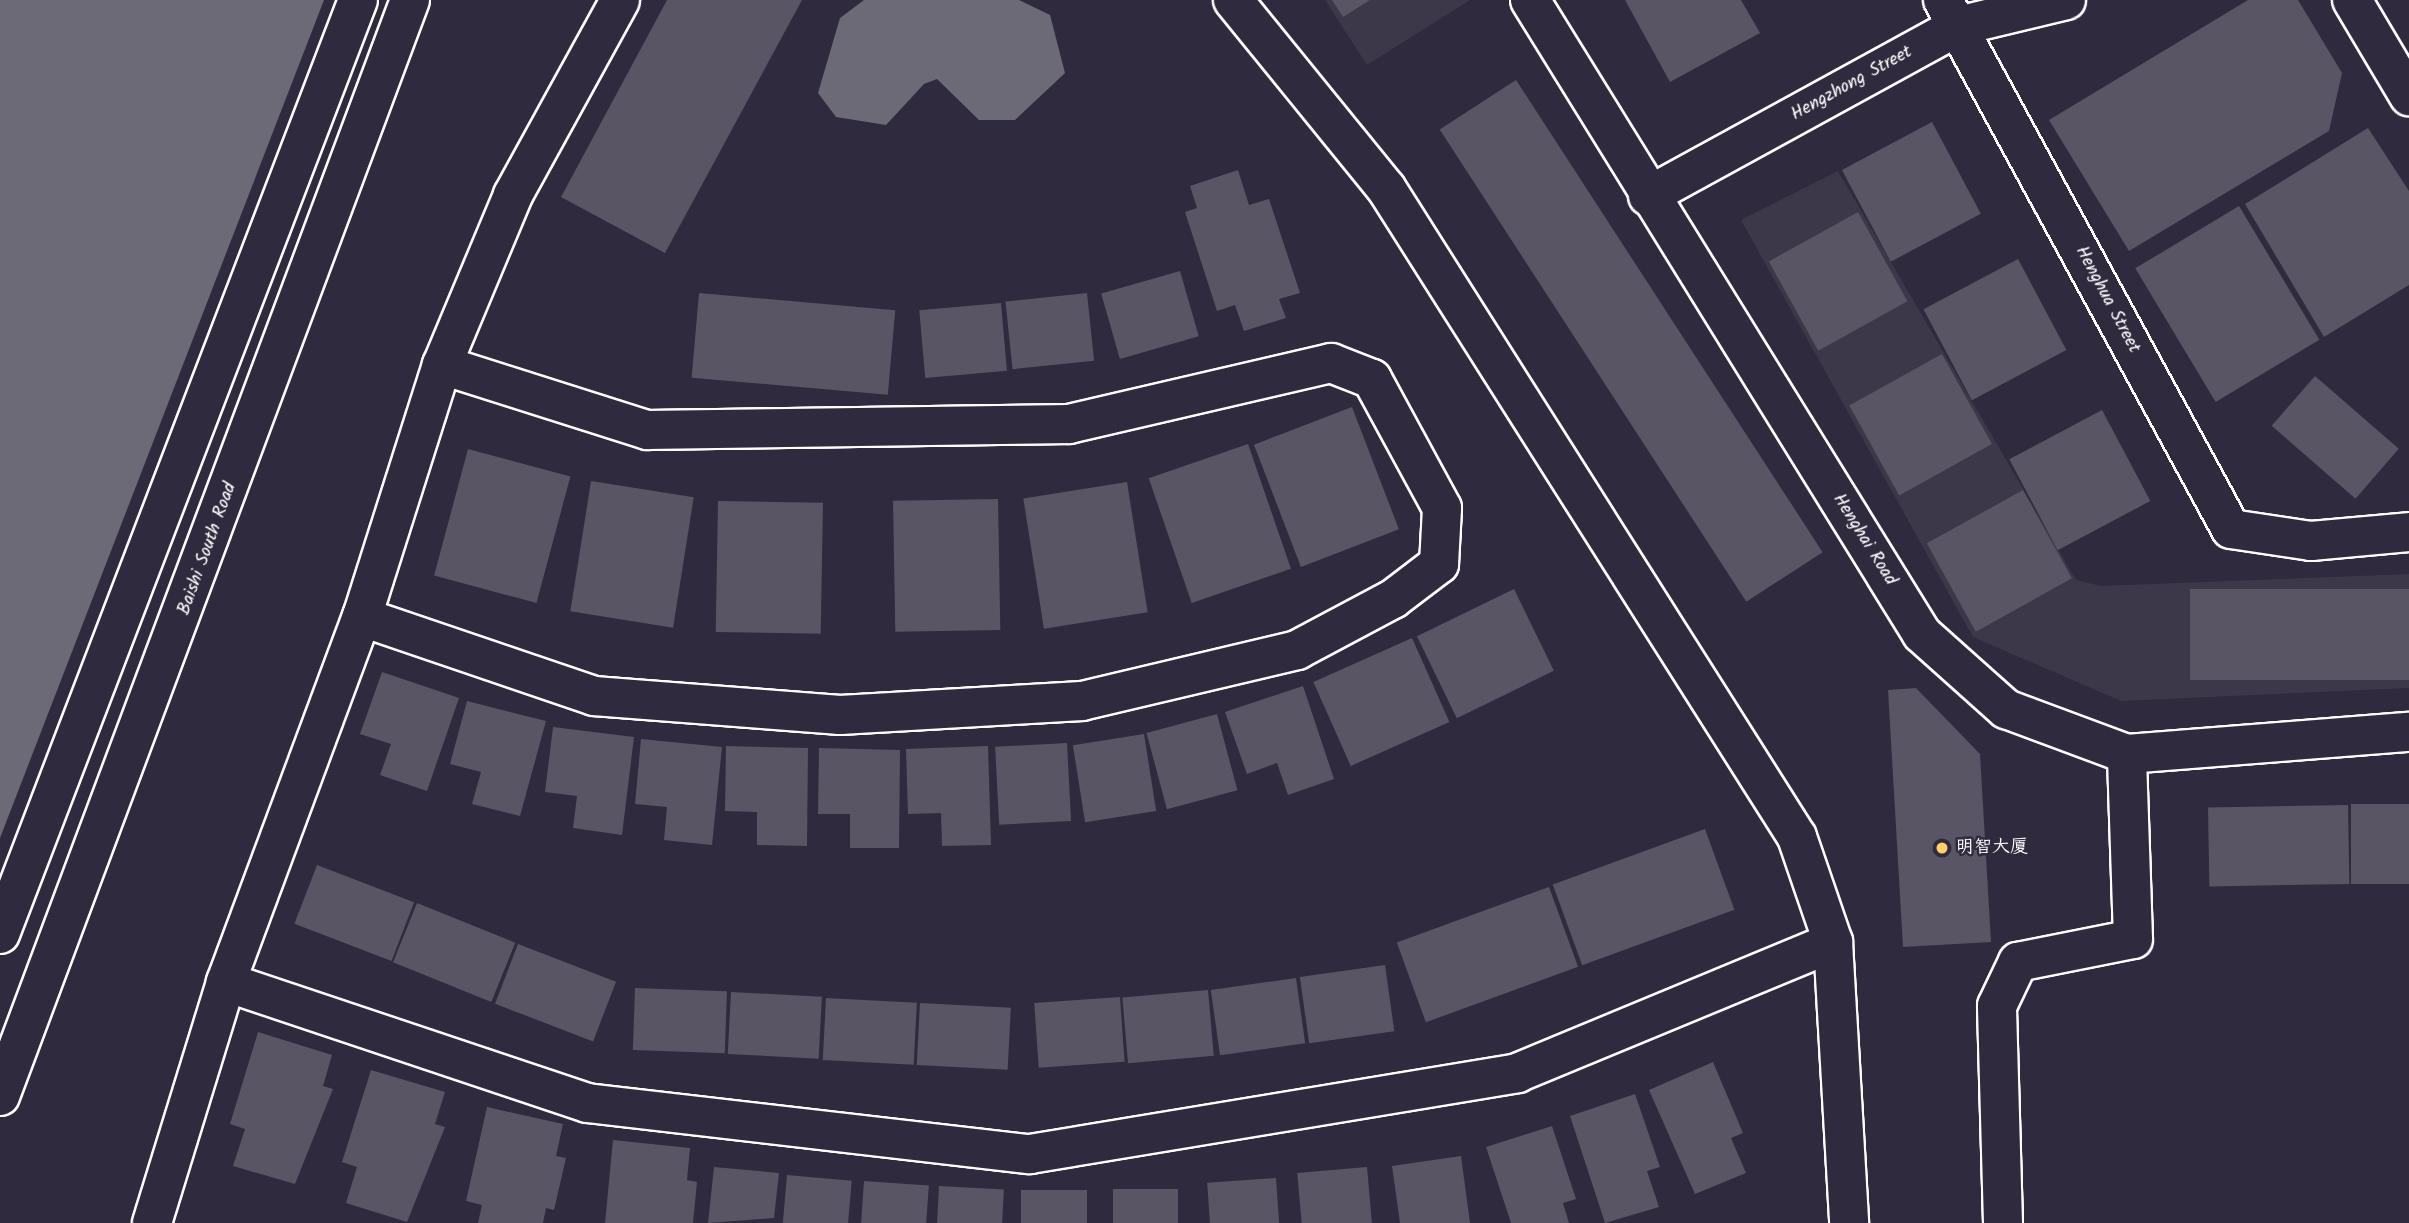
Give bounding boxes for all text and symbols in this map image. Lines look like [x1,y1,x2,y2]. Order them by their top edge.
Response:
street label: Hengzhong Street [1788,42,1916,126]
street label: Henghua Street [2070,243,2144,357]
street label: Baishi South Road [174,480,242,618]
street label: Henghai Road [1827,490,1901,590]
place label: 明智大厦 [1956,837,2028,859]
marker: 明智大厦 [1934,840,1950,856]

